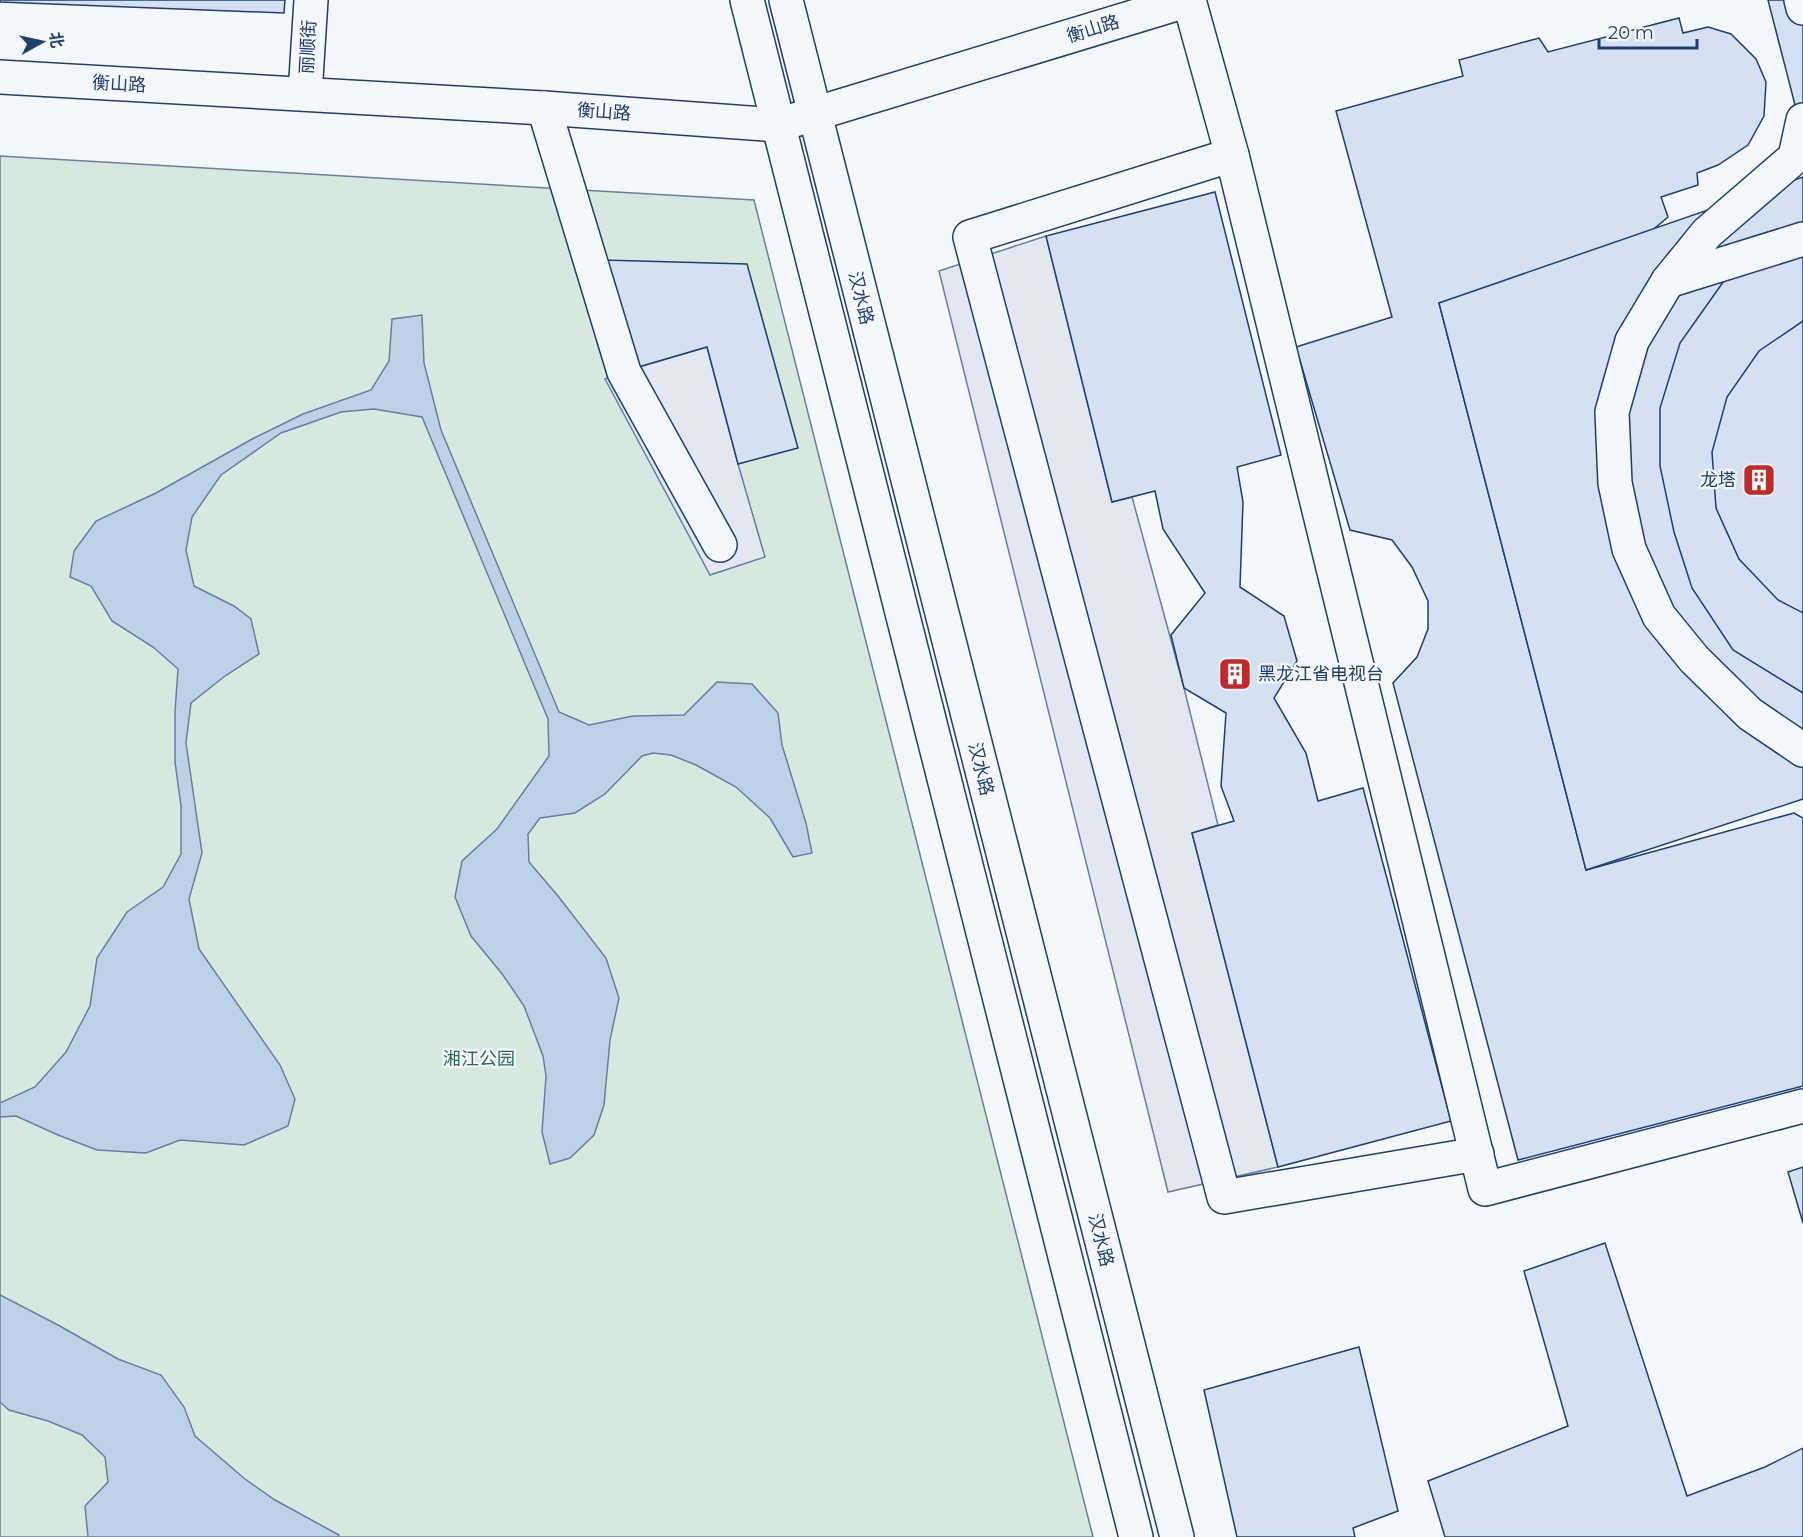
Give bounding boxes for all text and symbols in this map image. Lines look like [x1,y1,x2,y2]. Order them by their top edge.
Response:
street label: 衡山路 [1064,11,1122,47]
north arrow [12,12,72,72]
scale bar [1599,12,1696,50]
street label: 丽顺街 [296,19,320,75]
text: 20 m [1608,22,1654,44]
text: 北 [46,31,67,49]
street label: 衡山路 [91,72,147,96]
street label: 衡山路 [576,99,632,125]
street label: 汉水路 [844,269,878,327]
building icon: 龙塔 [1741,462,1777,498]
place label: 龙塔 [1700,469,1736,491]
building icon: 黑龙江省电视台 [1217,656,1253,692]
place label: 黑龙江省电视台 [1258,663,1384,685]
street label: 汉水路 [964,740,998,798]
park label: 湘江公园 [443,1048,515,1070]
street label: 汉水路 [1084,1211,1118,1269]

